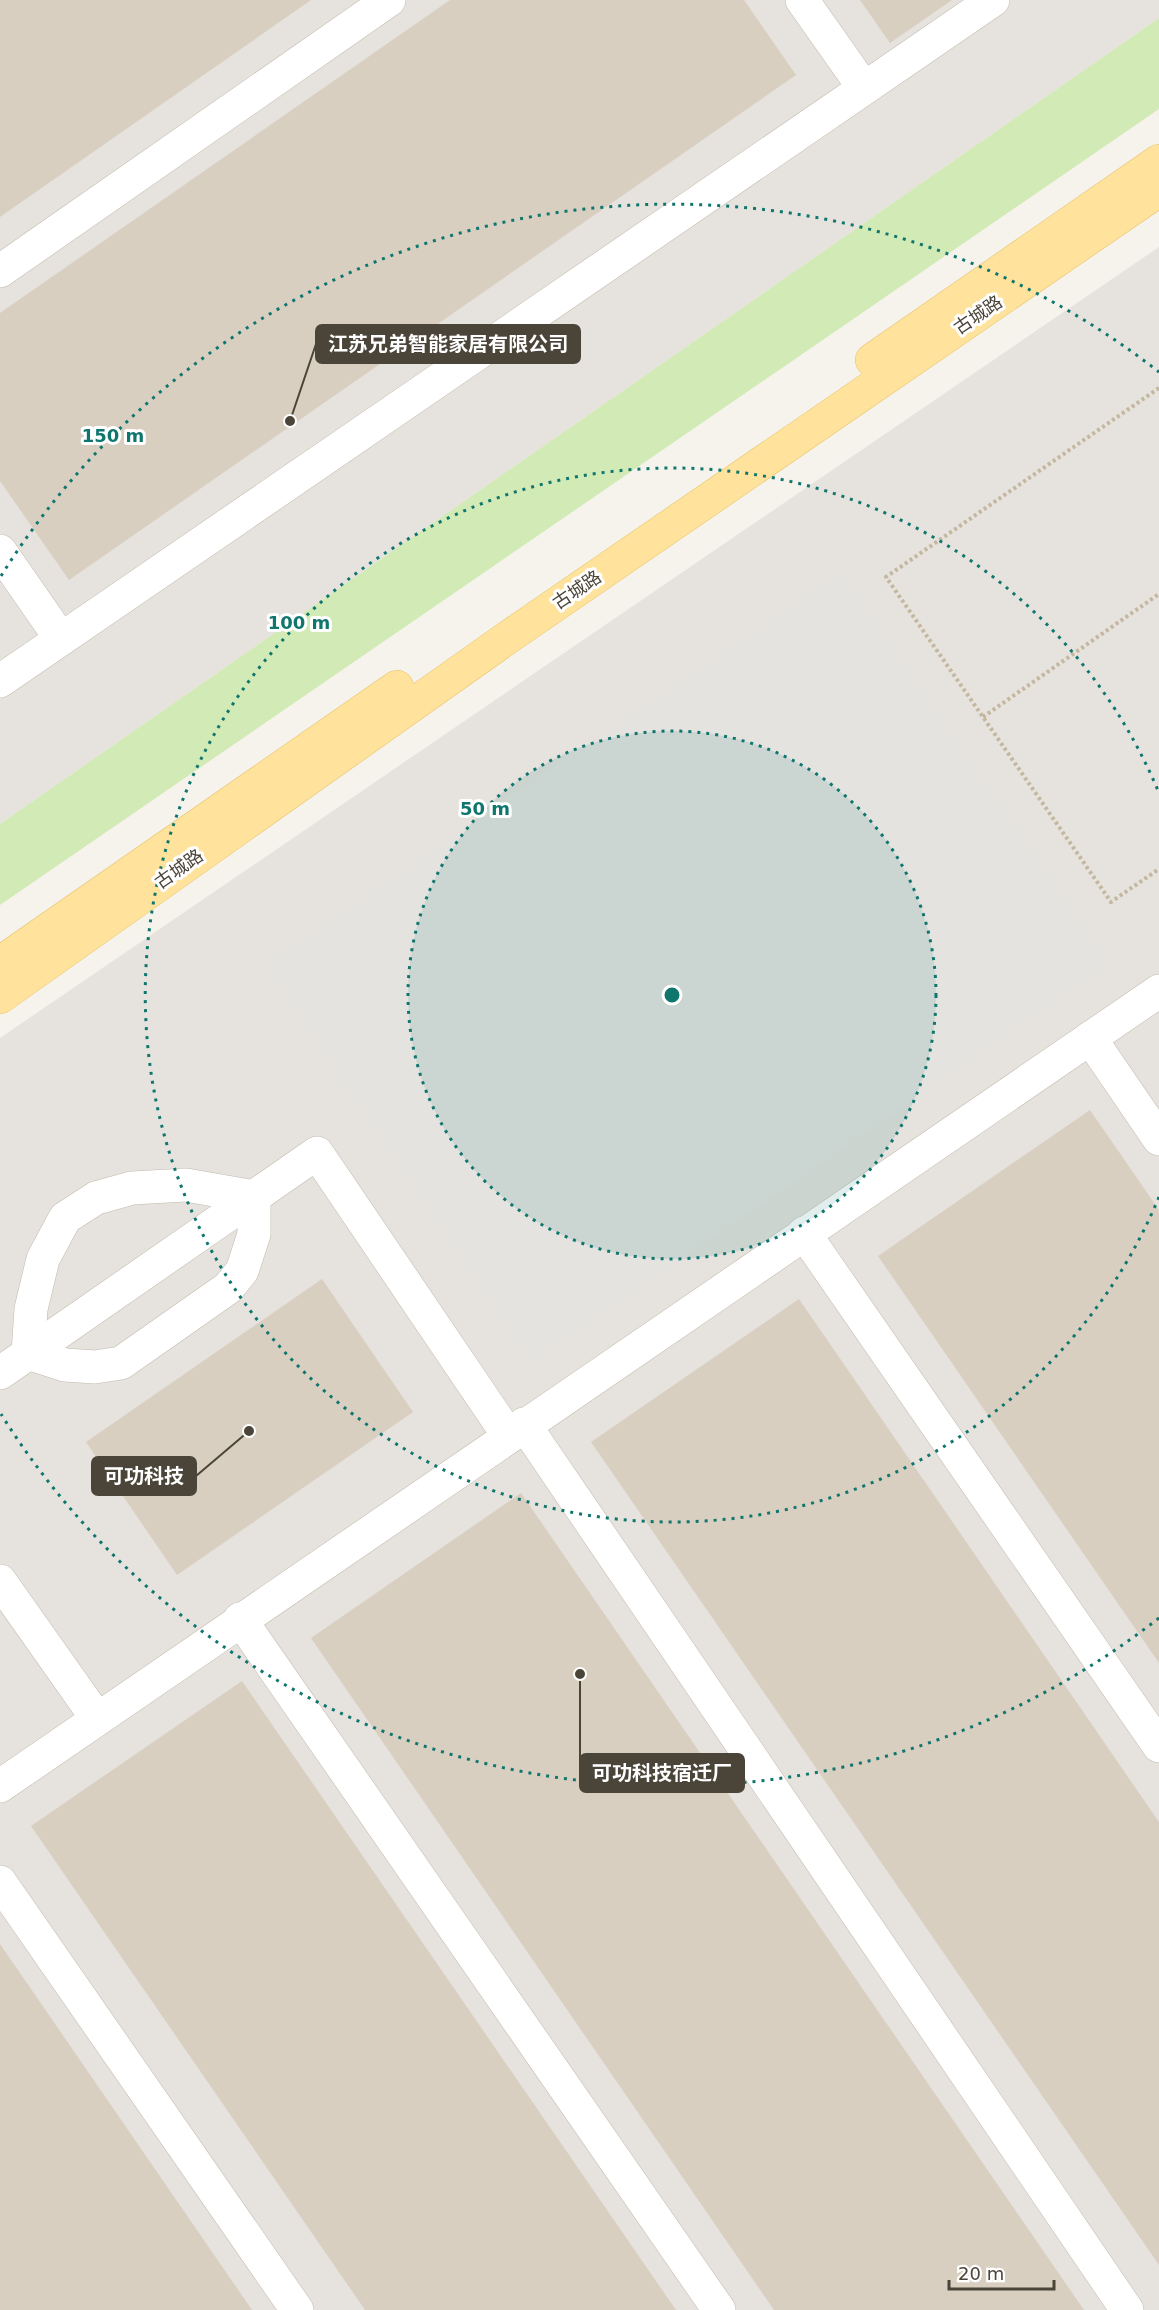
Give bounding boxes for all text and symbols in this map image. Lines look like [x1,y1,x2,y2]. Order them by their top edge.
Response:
street label: 古城路 [949,291,1006,338]
callout: 江苏兄弟智能家居有限公司 [316,325,580,363]
text: 江苏兄弟智能家居有限公司 [328,332,568,356]
text: 150 m [82,425,144,446]
street label: 古城路 [548,566,605,613]
text: 100 m [268,612,330,633]
text: 50 m [460,798,510,819]
street label: 古城路 [151,845,207,893]
centre of rings [662,985,682,1005]
callout: 可功科技 [92,1457,196,1495]
text: 可功科技 [104,1464,184,1488]
callout: 可功科技宿迁厂 [580,1754,744,1792]
text: 可功科技宿迁厂 [592,1761,732,1785]
scale bar [949,2253,1054,2291]
text: 20 m [958,2263,1004,2284]

